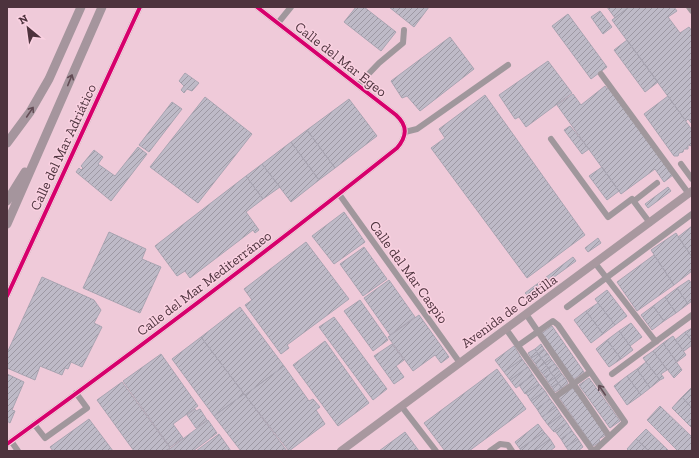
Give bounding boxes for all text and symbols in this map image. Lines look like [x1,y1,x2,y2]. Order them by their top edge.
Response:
north arrow [8,8,48,48]
text: N [17,12,31,27]
street label: Calle del Mar Egeo [291,18,390,100]
one-way arrow [66,74,74,86]
street label: Calle del Mar Adriático [27,81,100,213]
one-way arrow [26,107,34,118]
street label: Calle del Mar Caspio [366,218,452,327]
street label: Calle del Mar Mediterráneo [134,227,275,340]
street label: Avenida de Castilla [458,271,561,352]
one-way arrow [598,384,606,396]

